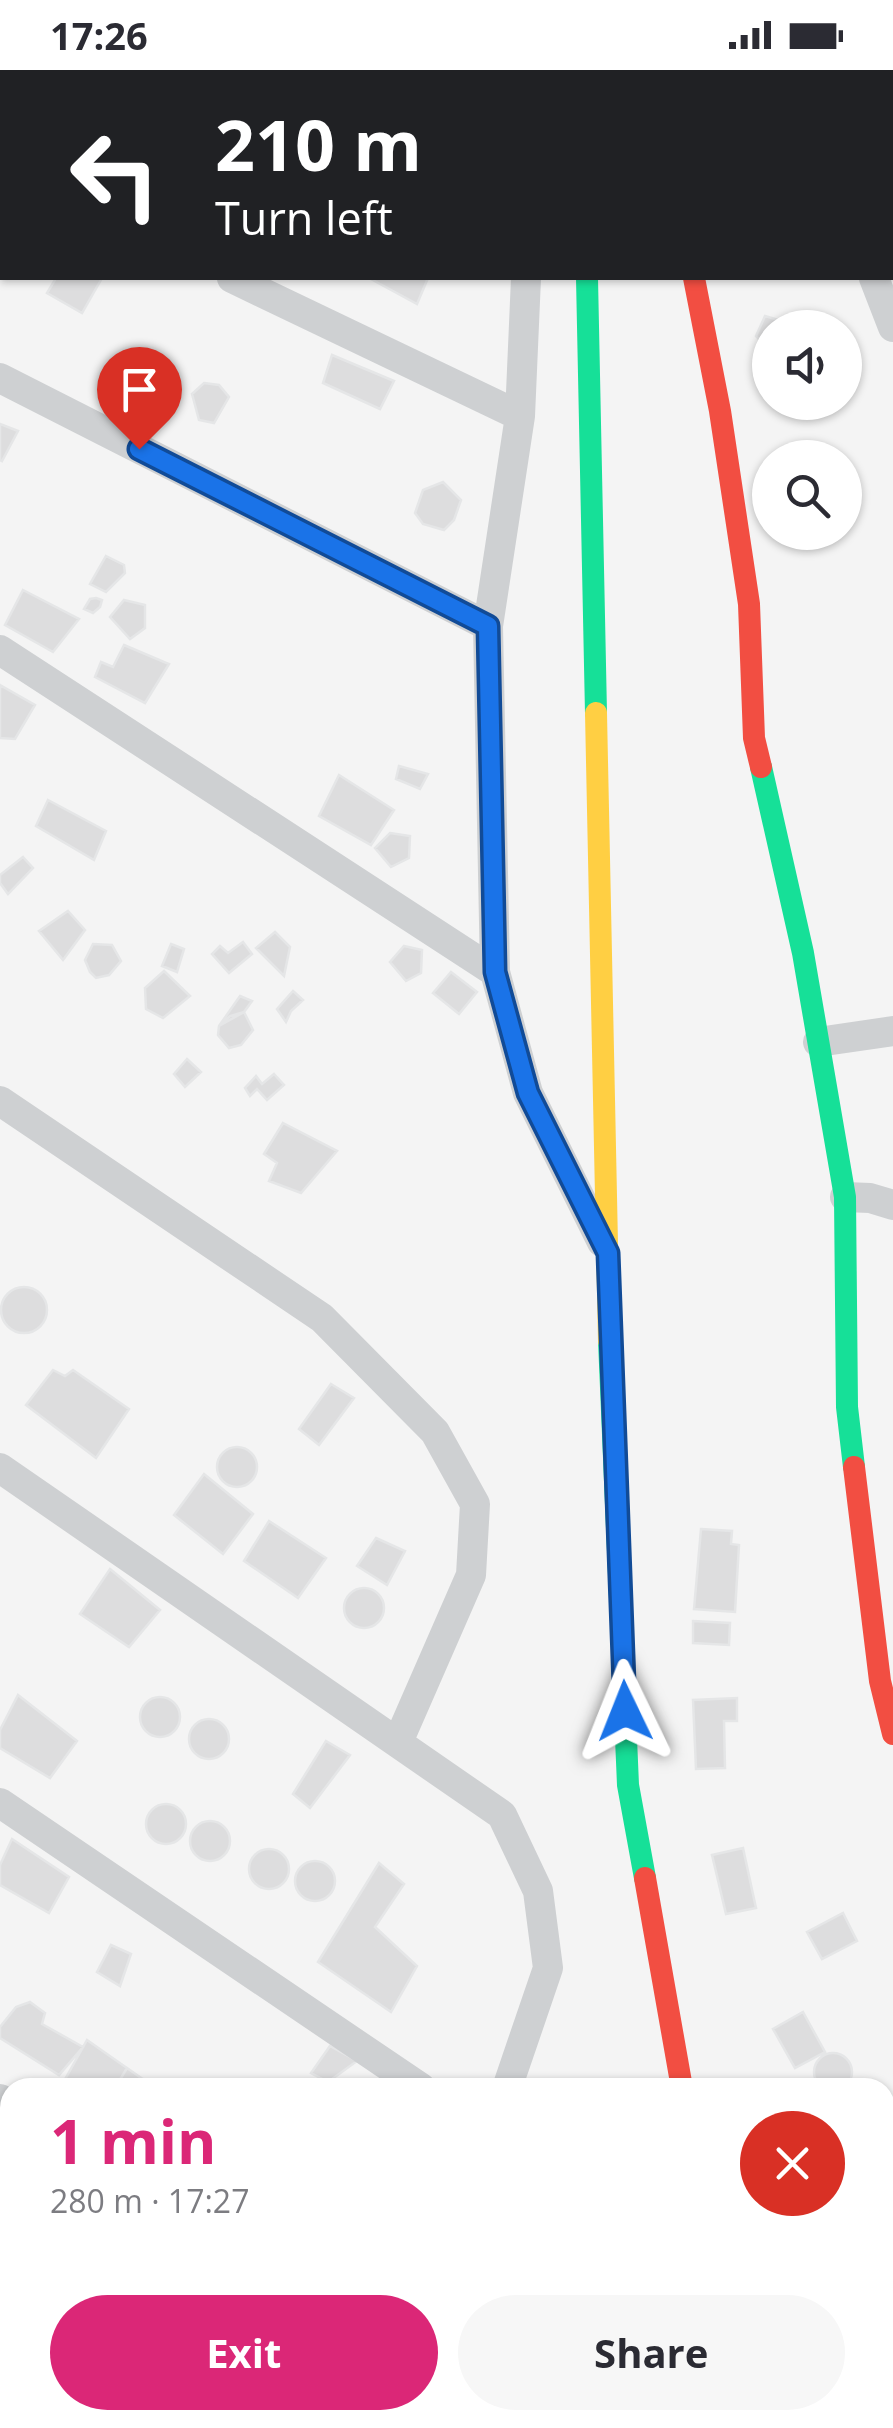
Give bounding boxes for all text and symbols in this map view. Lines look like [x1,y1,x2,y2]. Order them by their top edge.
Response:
text: 17:26 [50,9,148,61]
text: 210 m [215,96,422,192]
icon: left [50,110,180,240]
text: Turn left [215,187,393,248]
map controls [752,310,862,550]
button: sound [752,310,862,420]
pin [97,347,182,450]
icon: arrive [112,362,167,417]
button: search [752,440,862,550]
position arrow [573,1659,677,1763]
text: 1 min [50,2100,217,2182]
button: close [740,2111,845,2216]
text: 280 m · 17:27 [50,2179,249,2222]
button: Exit [50,2295,438,2410]
button: Share [458,2295,845,2410]

